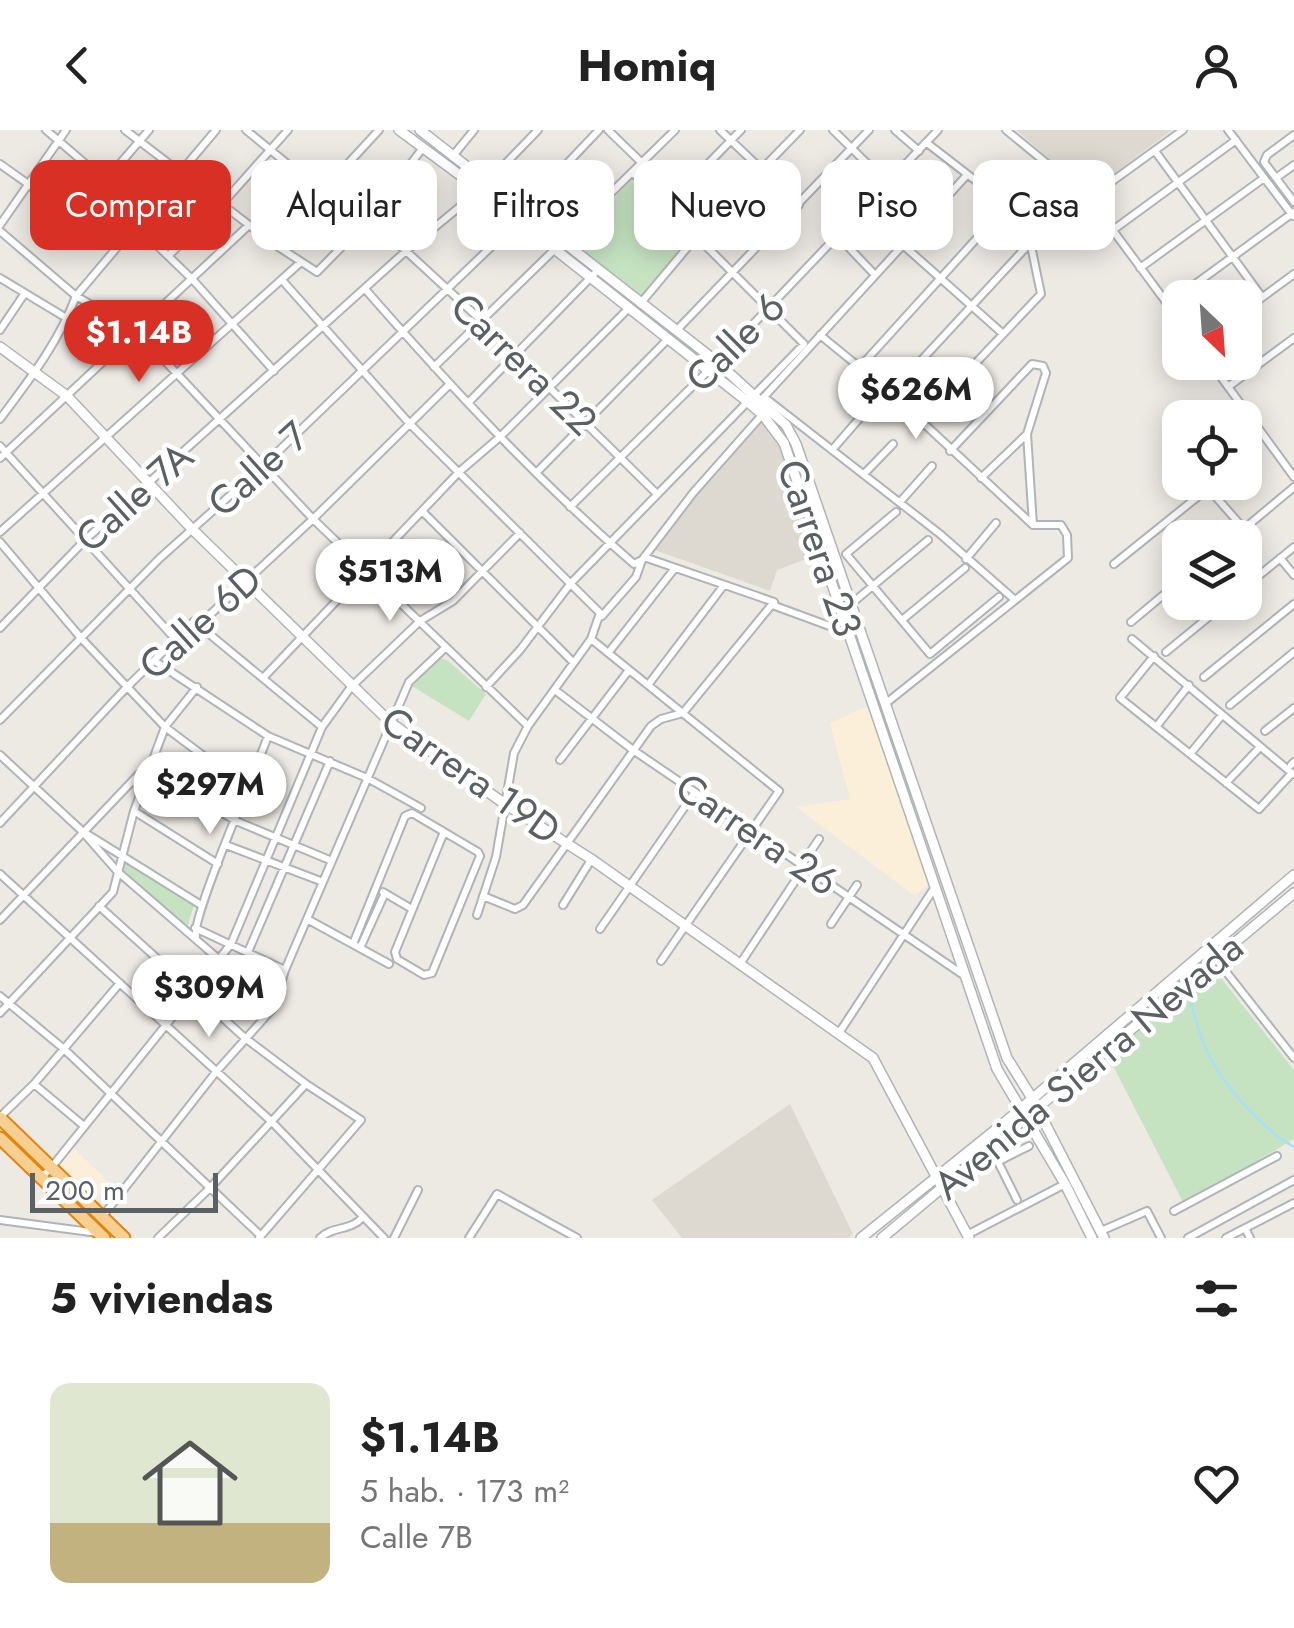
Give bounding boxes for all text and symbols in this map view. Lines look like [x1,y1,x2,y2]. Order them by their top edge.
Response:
text: Homiq [577,33,717,98]
icon: back [50,38,105,93]
icon: person [1189,38,1244,93]
chip: Comprar [30,160,231,250]
chip: Alquilar [251,160,437,250]
chip: Filtros [457,160,614,250]
chip: Nuevo [634,160,801,250]
chip: Piso [821,160,953,250]
chip: Casa [973,160,1115,250]
street label: Carrera 22 [437,279,611,449]
street label: Calle 6 [672,279,798,405]
north arrow [1162,280,1262,380]
map controls [1162,280,1262,620]
pin: $1.14B [58,300,220,385]
text: $1.14B [86,309,192,355]
pin: $626M [846,357,986,442]
text: $626M [860,366,972,412]
button: locate [1162,400,1262,500]
street label: Calle 7 [195,408,321,530]
street label: Calle 7A [62,428,206,566]
street label: Carrera 23 [763,452,877,644]
button: layers [1162,520,1262,620]
pin: $513M [320,539,460,624]
text: $513M [337,548,443,594]
street label: Calle 6D [126,551,274,693]
street label: Carrera 19D [369,692,573,858]
pin: $297M [140,752,280,837]
street label: Carrera 26 [664,758,850,910]
text: $297M [155,761,265,807]
street label: Avenida Sierra Nevada [920,919,1256,1213]
pin: $309M [139,955,279,1040]
text: $309M [154,964,264,1010]
scale bar [30,1168,218,1212]
text: 200 m [45,1170,125,1211]
text: 5 viviendas [50,1268,273,1329]
icon: filters [1189,1271,1244,1326]
text: $1.14B [360,1407,500,1468]
icon: home [130,1423,250,1543]
icon: heart [1189,1456,1244,1511]
text: 5 hab. · 173 m² [360,1468,569,1514]
text: Calle 7B [360,1514,473,1560]

